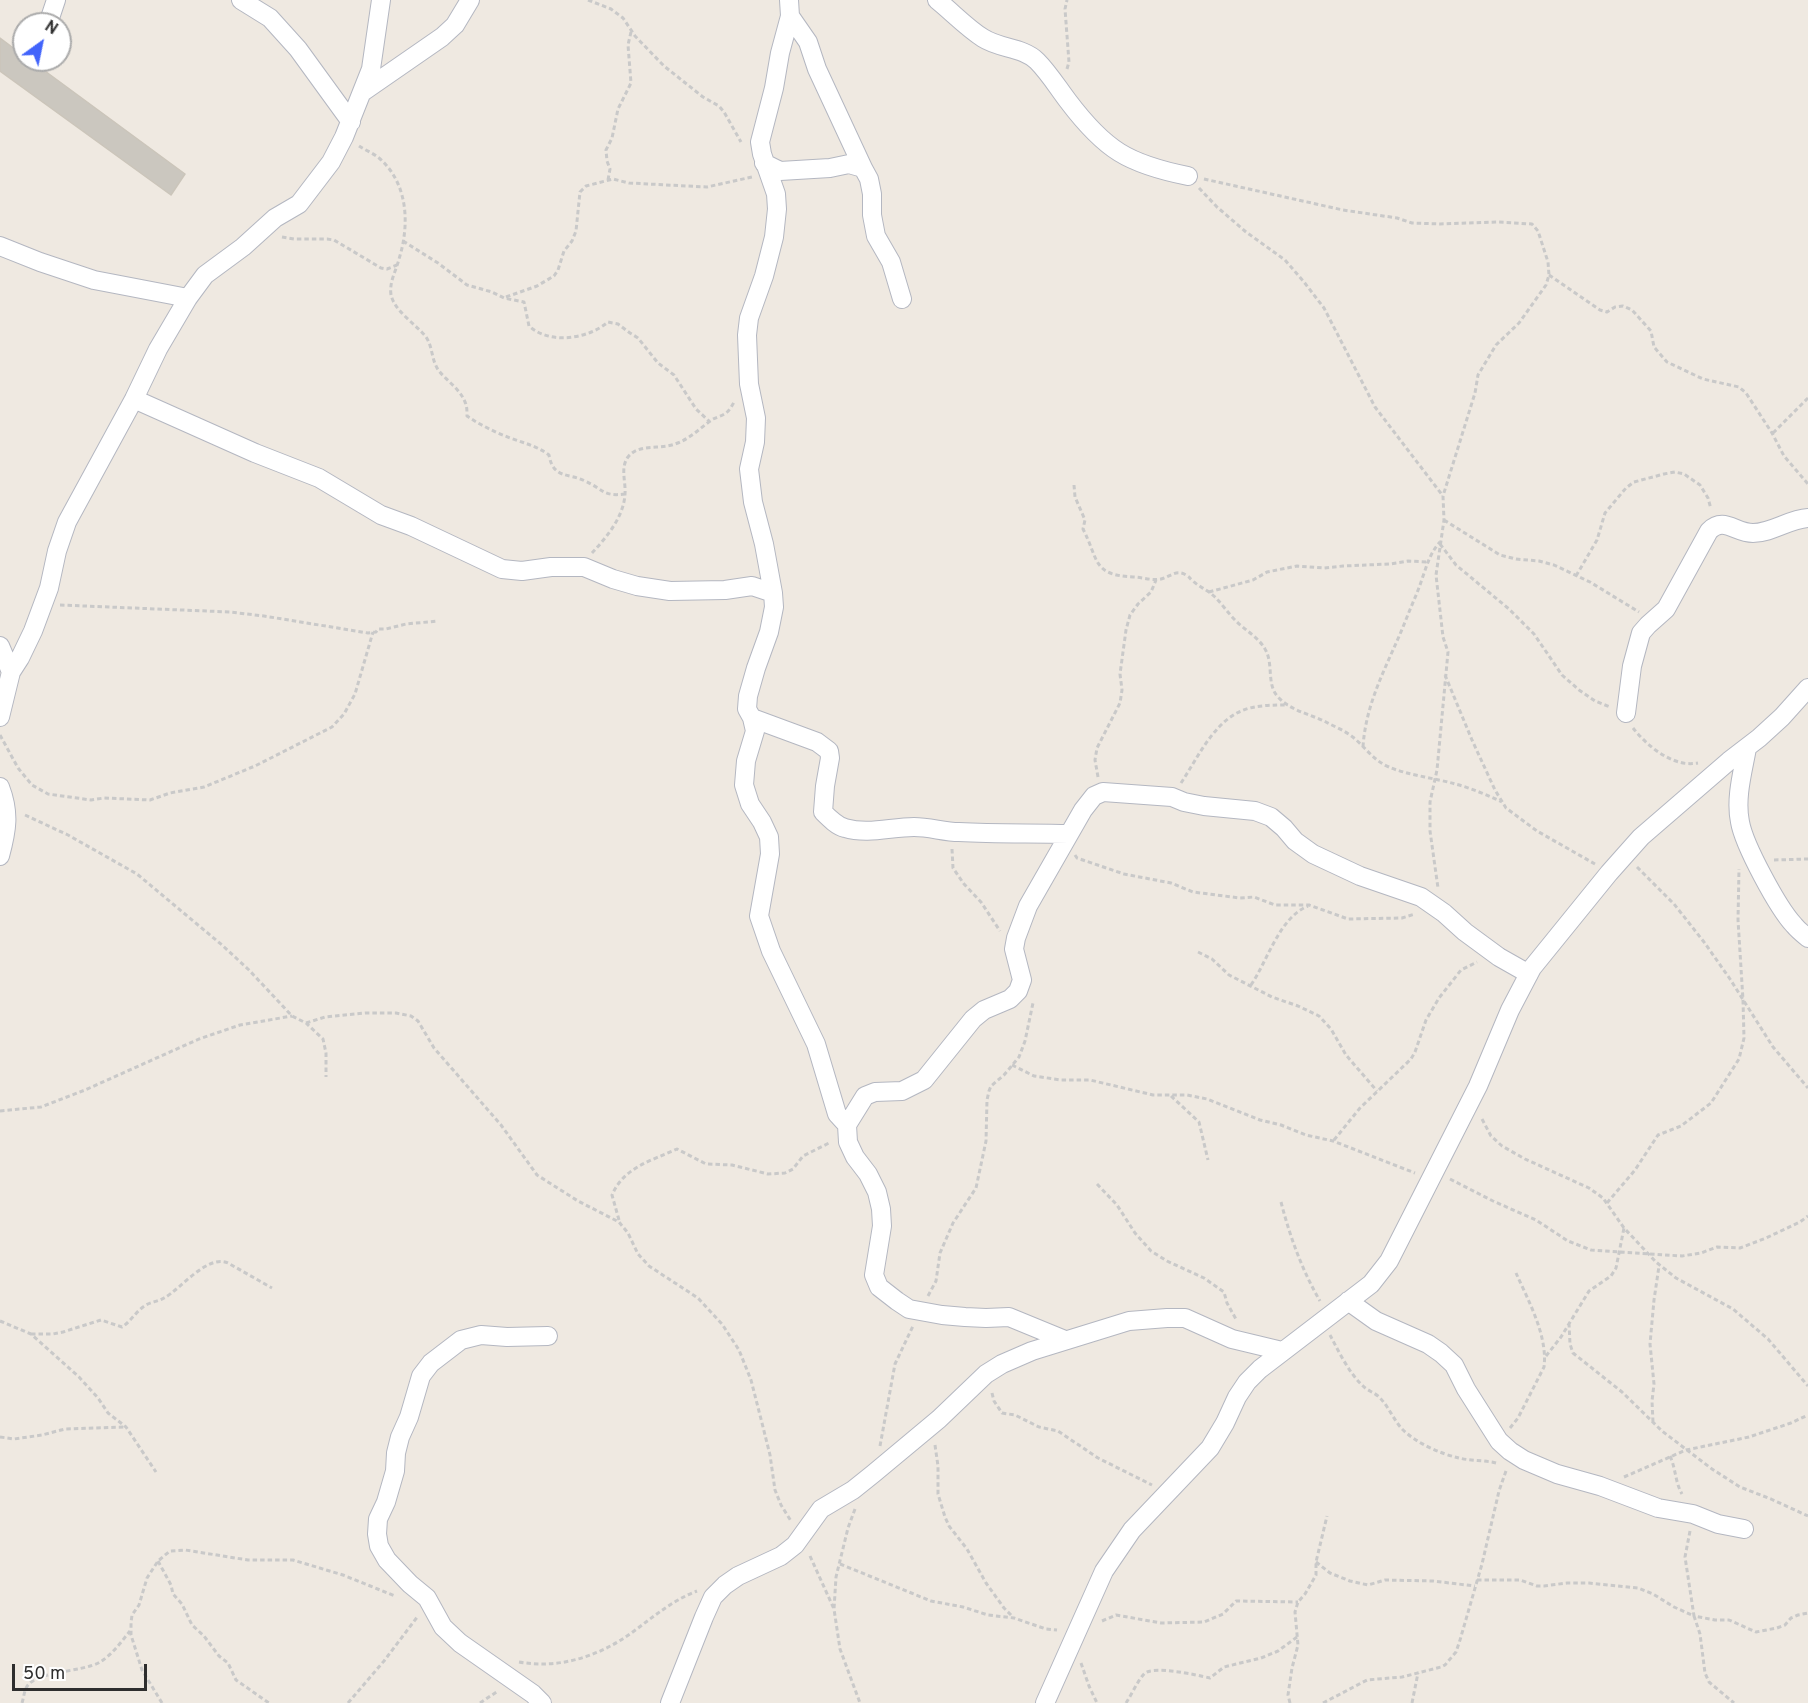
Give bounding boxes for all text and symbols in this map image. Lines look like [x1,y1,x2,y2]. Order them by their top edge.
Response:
north arrow [12,12,72,72]
text: N [40,17,61,40]
scale bar [15,1652,150,1690]
text: 50 m [23,1663,65,1686]

